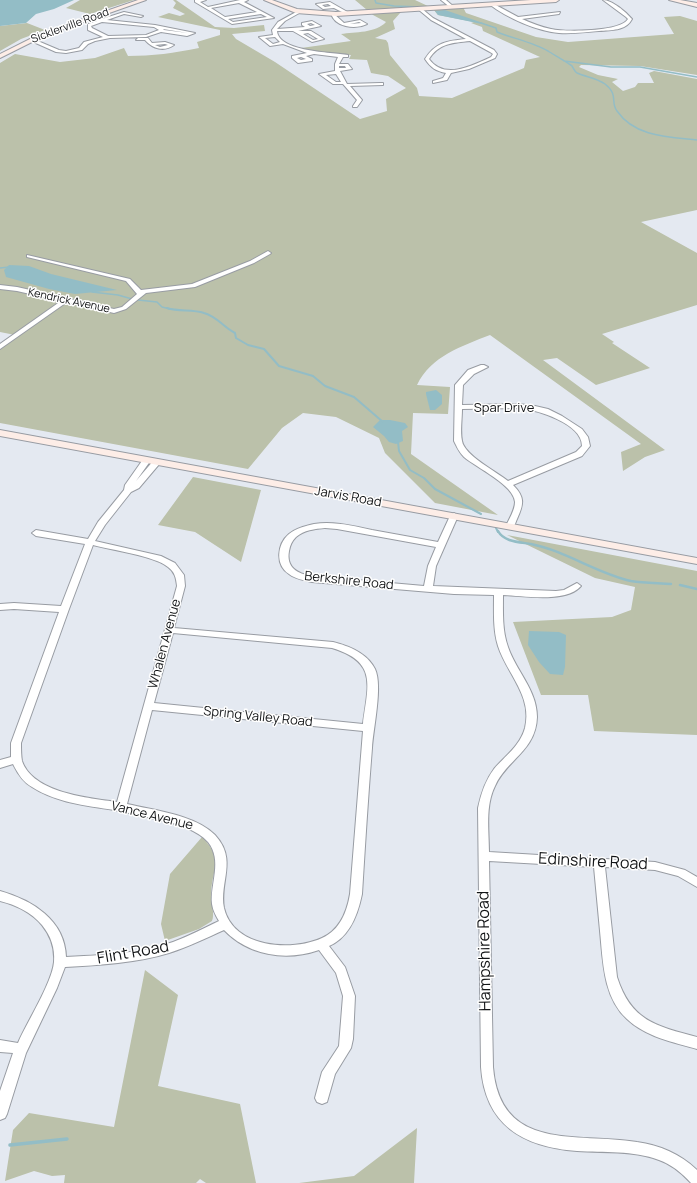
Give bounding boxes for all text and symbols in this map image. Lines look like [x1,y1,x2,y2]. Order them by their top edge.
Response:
street label: Sicklerville Road [29,6,111,46]
street label: Kendrick Avenue [27,286,111,316]
street label: Spar Drive [474,400,534,416]
street label: Jarvis Road [313,483,383,511]
street label: Berkshire Road [304,569,394,593]
street label: Whalen Avenue [146,597,184,691]
street label: Spring Valley Road [203,704,313,730]
street label: Vance Avenue [109,798,195,834]
street label: Edinshire Road [538,850,648,874]
street label: Hampshire Road [474,891,496,1011]
street label: Flint Road [96,937,170,969]

